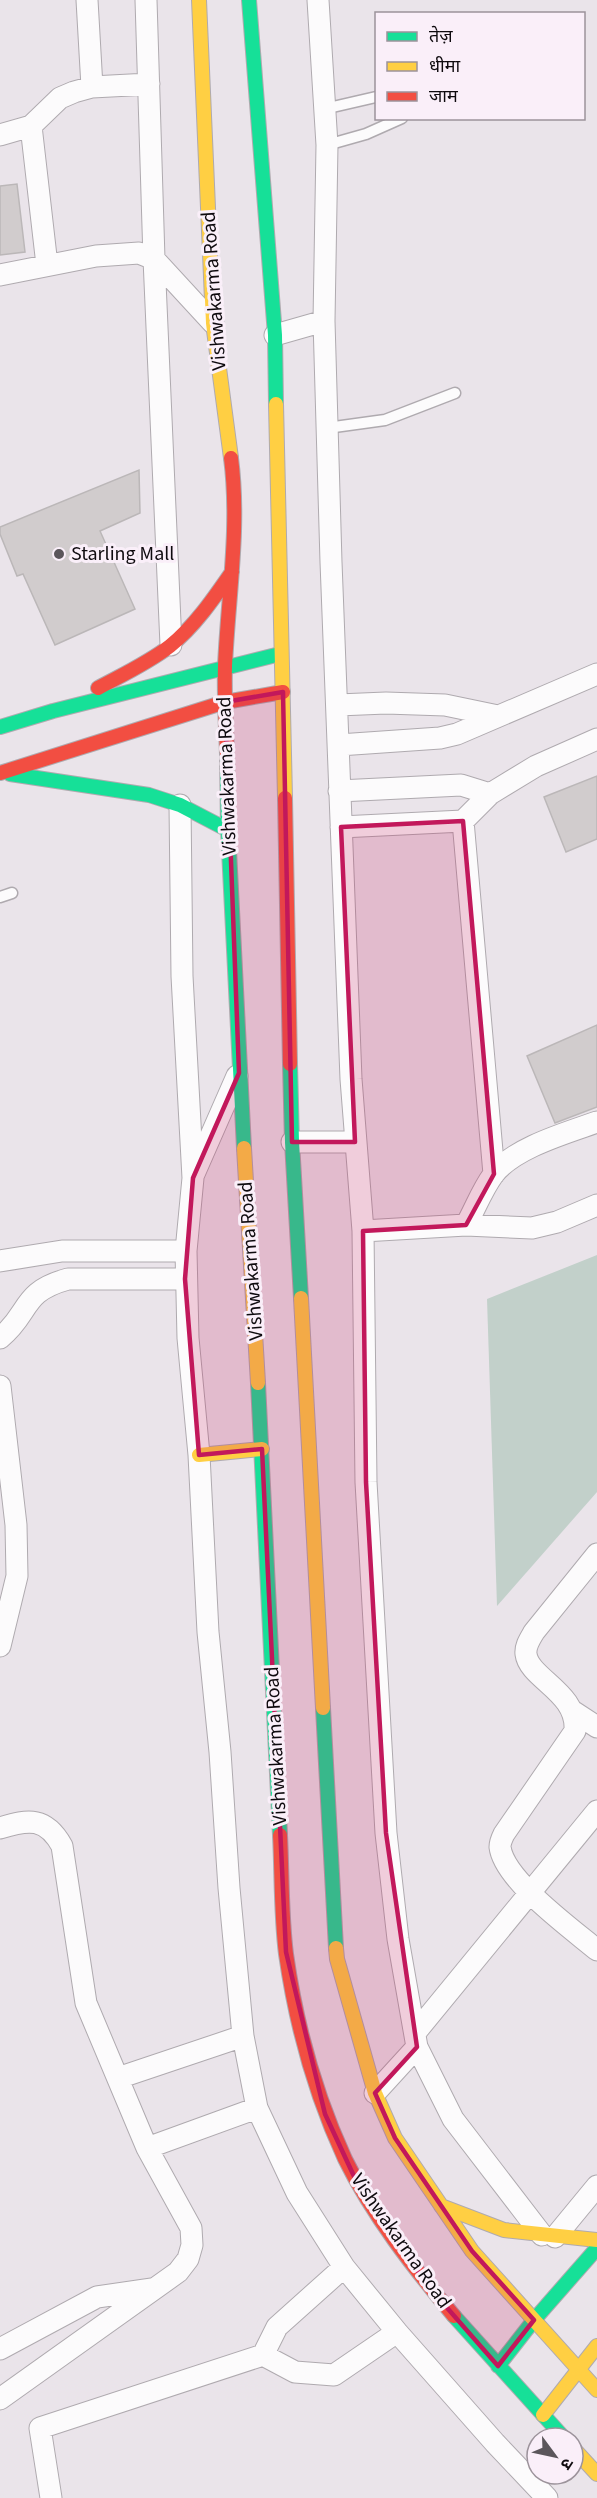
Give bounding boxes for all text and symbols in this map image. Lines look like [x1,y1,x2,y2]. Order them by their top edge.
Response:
legend [375,12,585,120]
text: तेज़ [429,24,453,49]
text: धीमा [429,54,460,79]
text: जाम [429,84,459,109]
street label: Vishwakarma Road [194,211,234,371]
place label: Starling Mall [71,540,174,568]
marker: Starling Mall [52,547,66,561]
street label: Vishwakarma Road [210,696,244,856]
street label: Vishwakarma Road [231,1181,271,1341]
street label: Vishwakarma Road [258,1666,294,1826]
street label: Vishwakarma Road [344,2168,458,2314]
north arrow [525,2426,585,2486]
text: उ [555,2454,579,2474]

